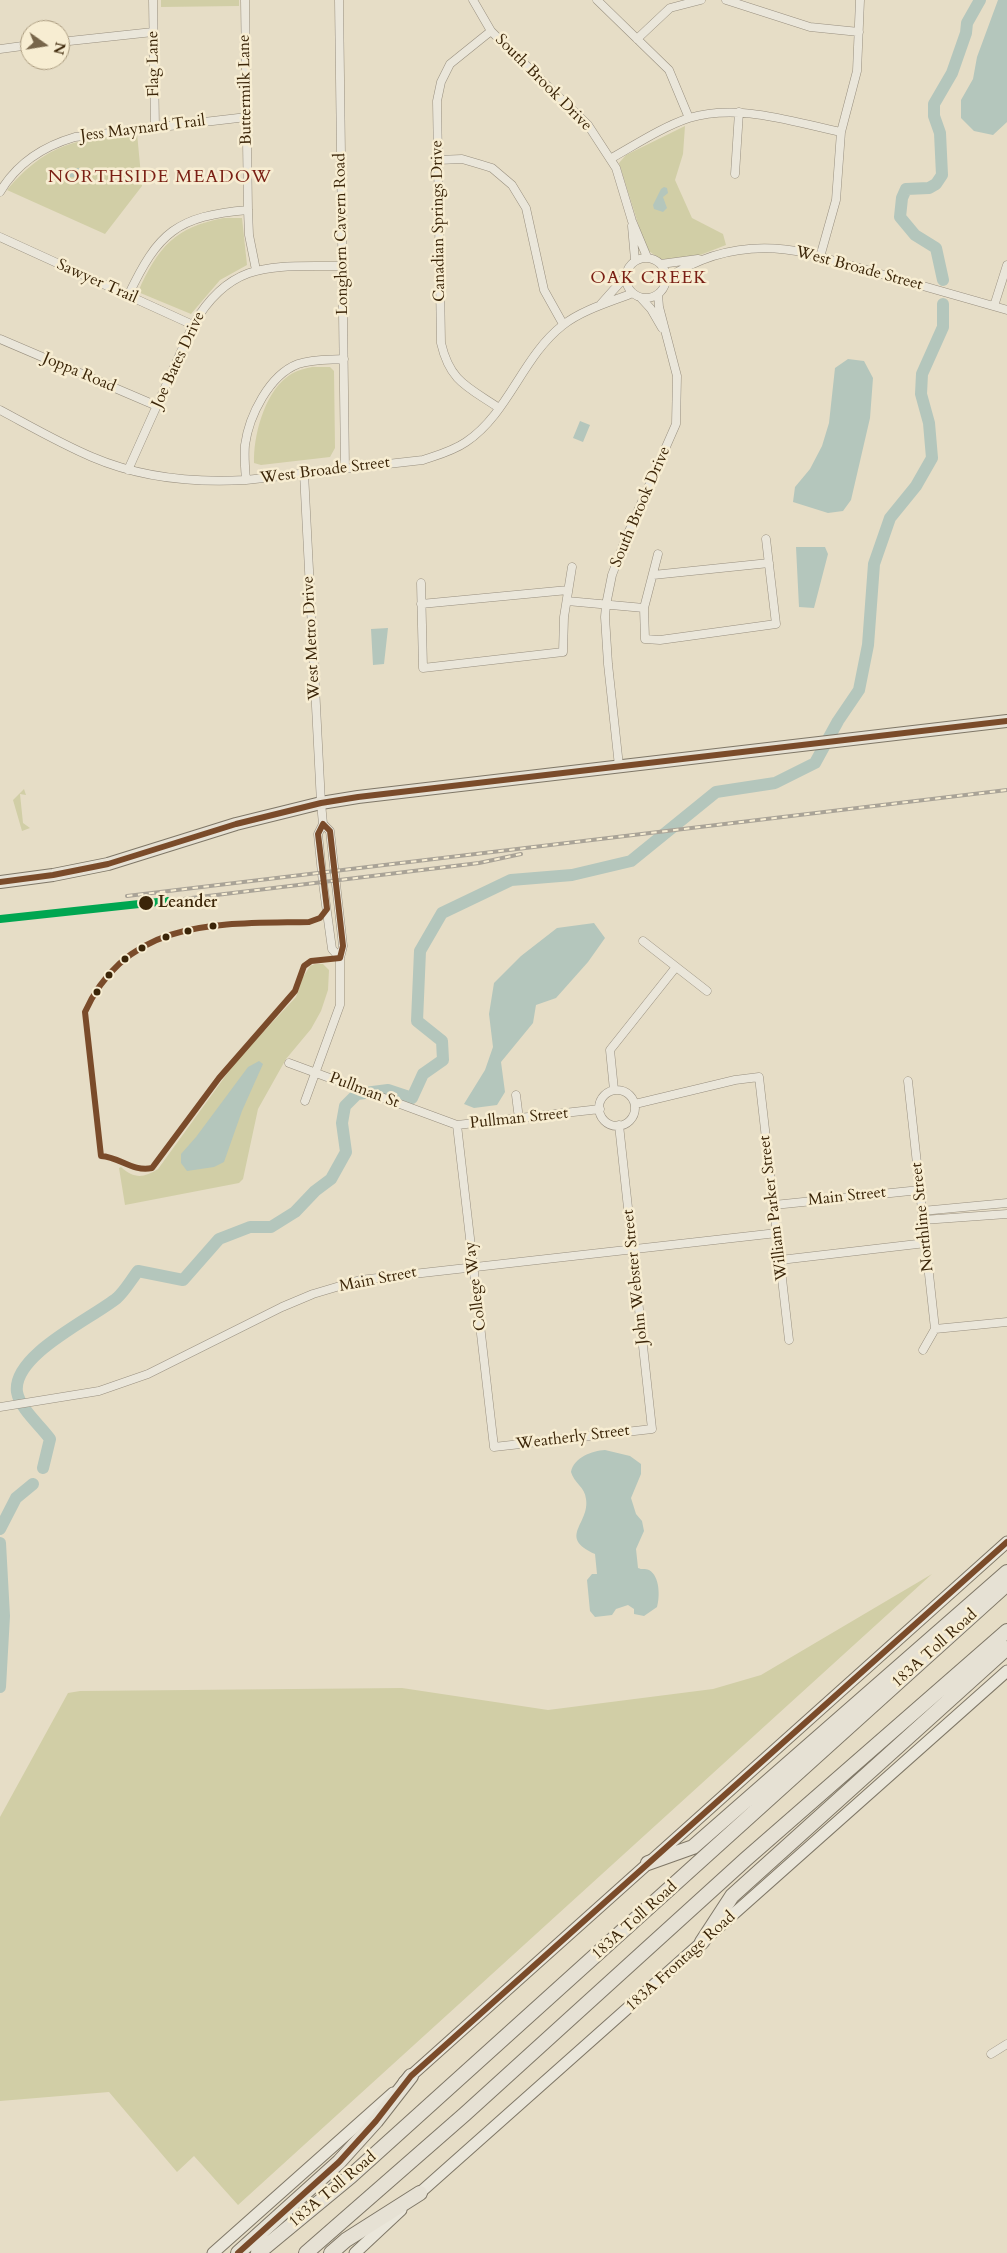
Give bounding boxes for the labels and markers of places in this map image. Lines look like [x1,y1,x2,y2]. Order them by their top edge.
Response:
place label: Leander [158,893,217,913]
marker: Leander [137,894,155,912]
unlabelled marker [208,921,218,931]
unlabelled marker [183,926,193,936]
unlabelled marker [161,932,171,942]
unlabelled marker [137,943,147,953]
unlabelled marker [120,954,130,964]
unlabelled marker [104,970,114,980]
unlabelled marker [92,987,102,997]

